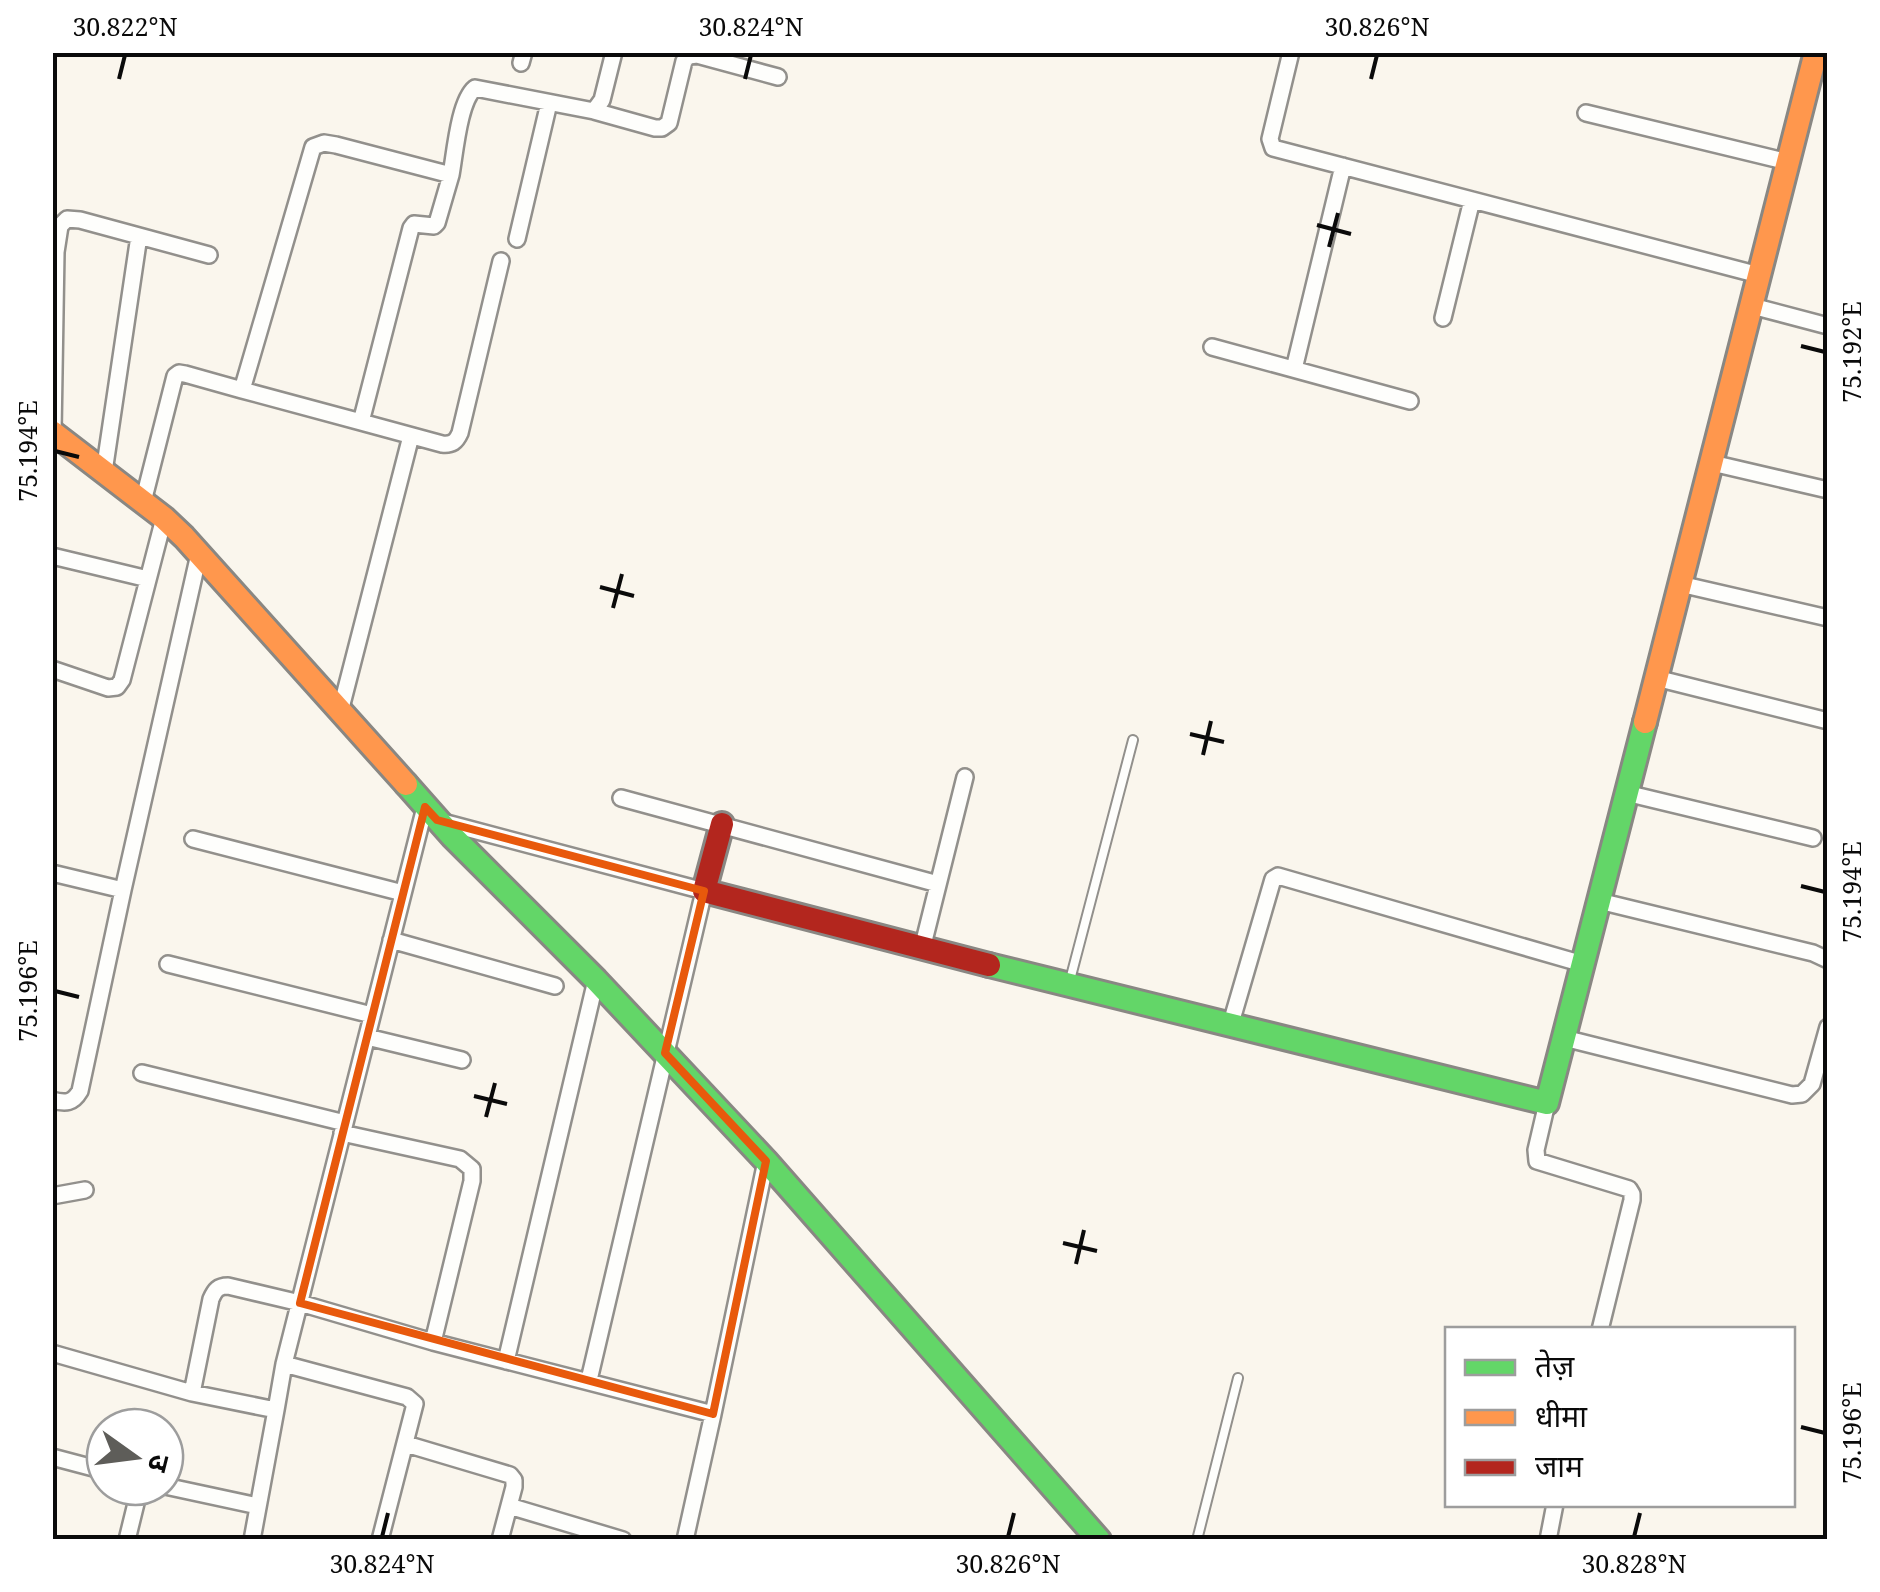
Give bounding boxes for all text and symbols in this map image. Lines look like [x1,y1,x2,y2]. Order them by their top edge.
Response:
text: 30.822°N [72,9,178,43]
text: 30.824°N [698,9,804,43]
text: 30.826°N [1324,9,1430,43]
text: 75.192°E [1834,301,1868,403]
text: 75.194°E [10,400,44,502]
text: 75.194°E [1834,841,1868,943]
text: 75.196°E [10,940,44,1042]
legend [1445,1327,1795,1507]
text: तेज़ [1535,1345,1575,1386]
text: 75.196°E [1834,1382,1868,1484]
text: धीमा [1535,1395,1588,1436]
north arrow [85,1407,185,1507]
text: जाम [1535,1445,1584,1486]
text: उ [140,1451,181,1476]
text: 30.824°N [329,1546,435,1580]
text: 30.826°N [955,1546,1061,1580]
text: 30.828°N [1581,1546,1687,1580]

